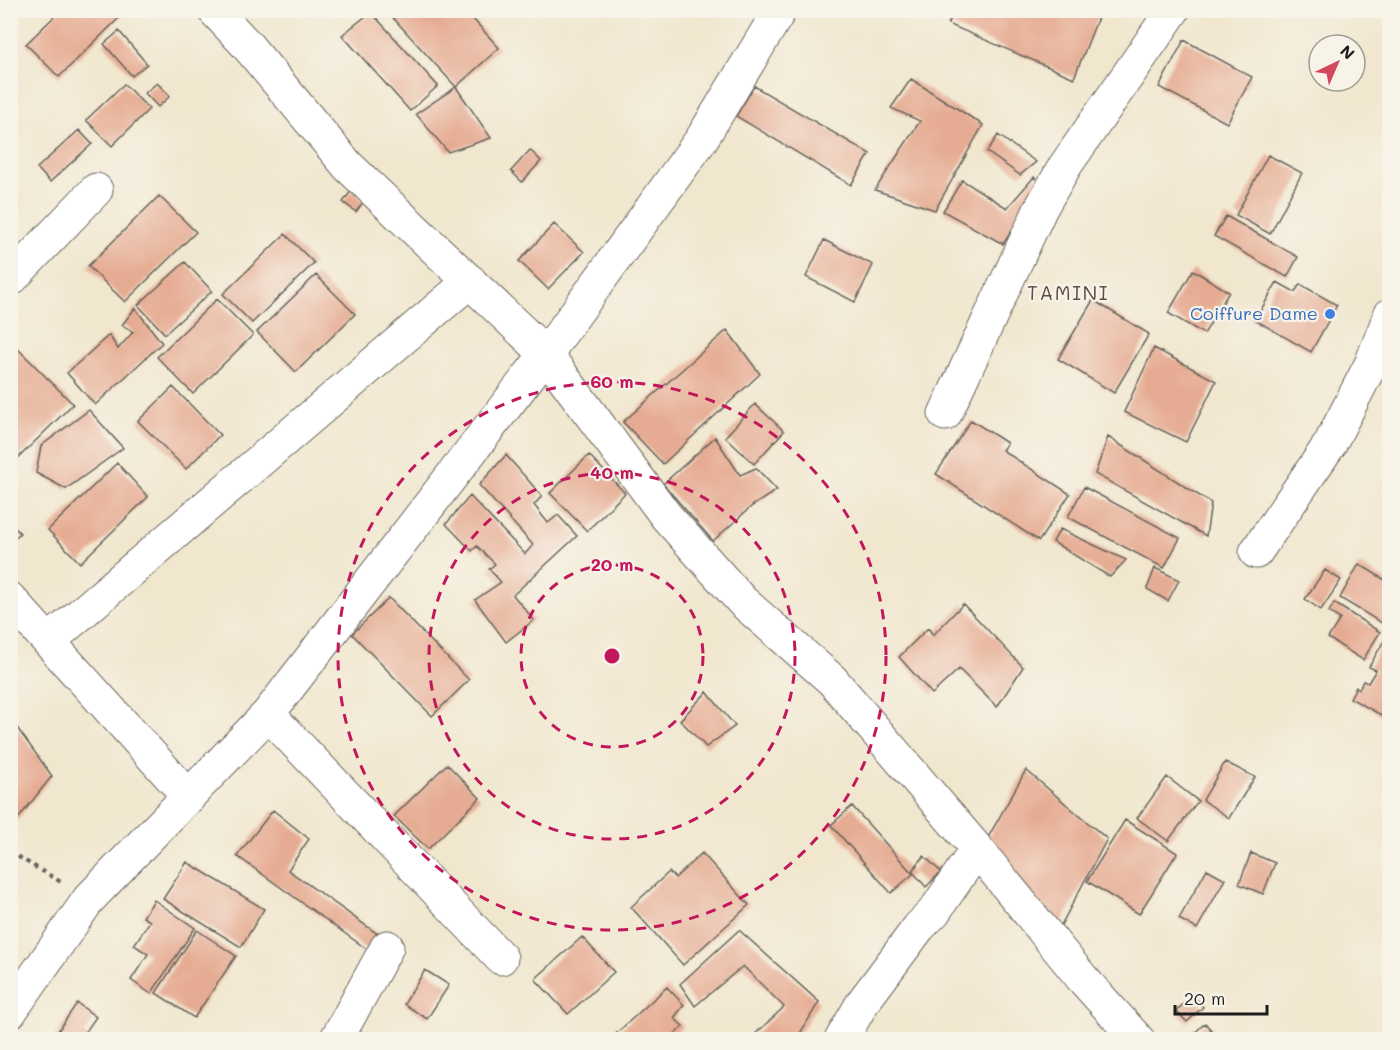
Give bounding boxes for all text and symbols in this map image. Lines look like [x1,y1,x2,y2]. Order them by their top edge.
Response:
north arrow [1307,33,1367,93]
text: N [1336,40,1359,64]
district label: TAMINI [1027,279,1109,305]
place label: Coiffure Dame [1190,301,1318,325]
marker: Coiffure Dame [1323,307,1337,321]
text: 60 m [590,369,634,393]
text: 40 m [590,460,634,484]
text: 20 m [591,552,633,576]
centre of rings [602,646,622,666]
scale bar [1175,978,1266,1016]
text: 20 m [1184,986,1225,1010]

